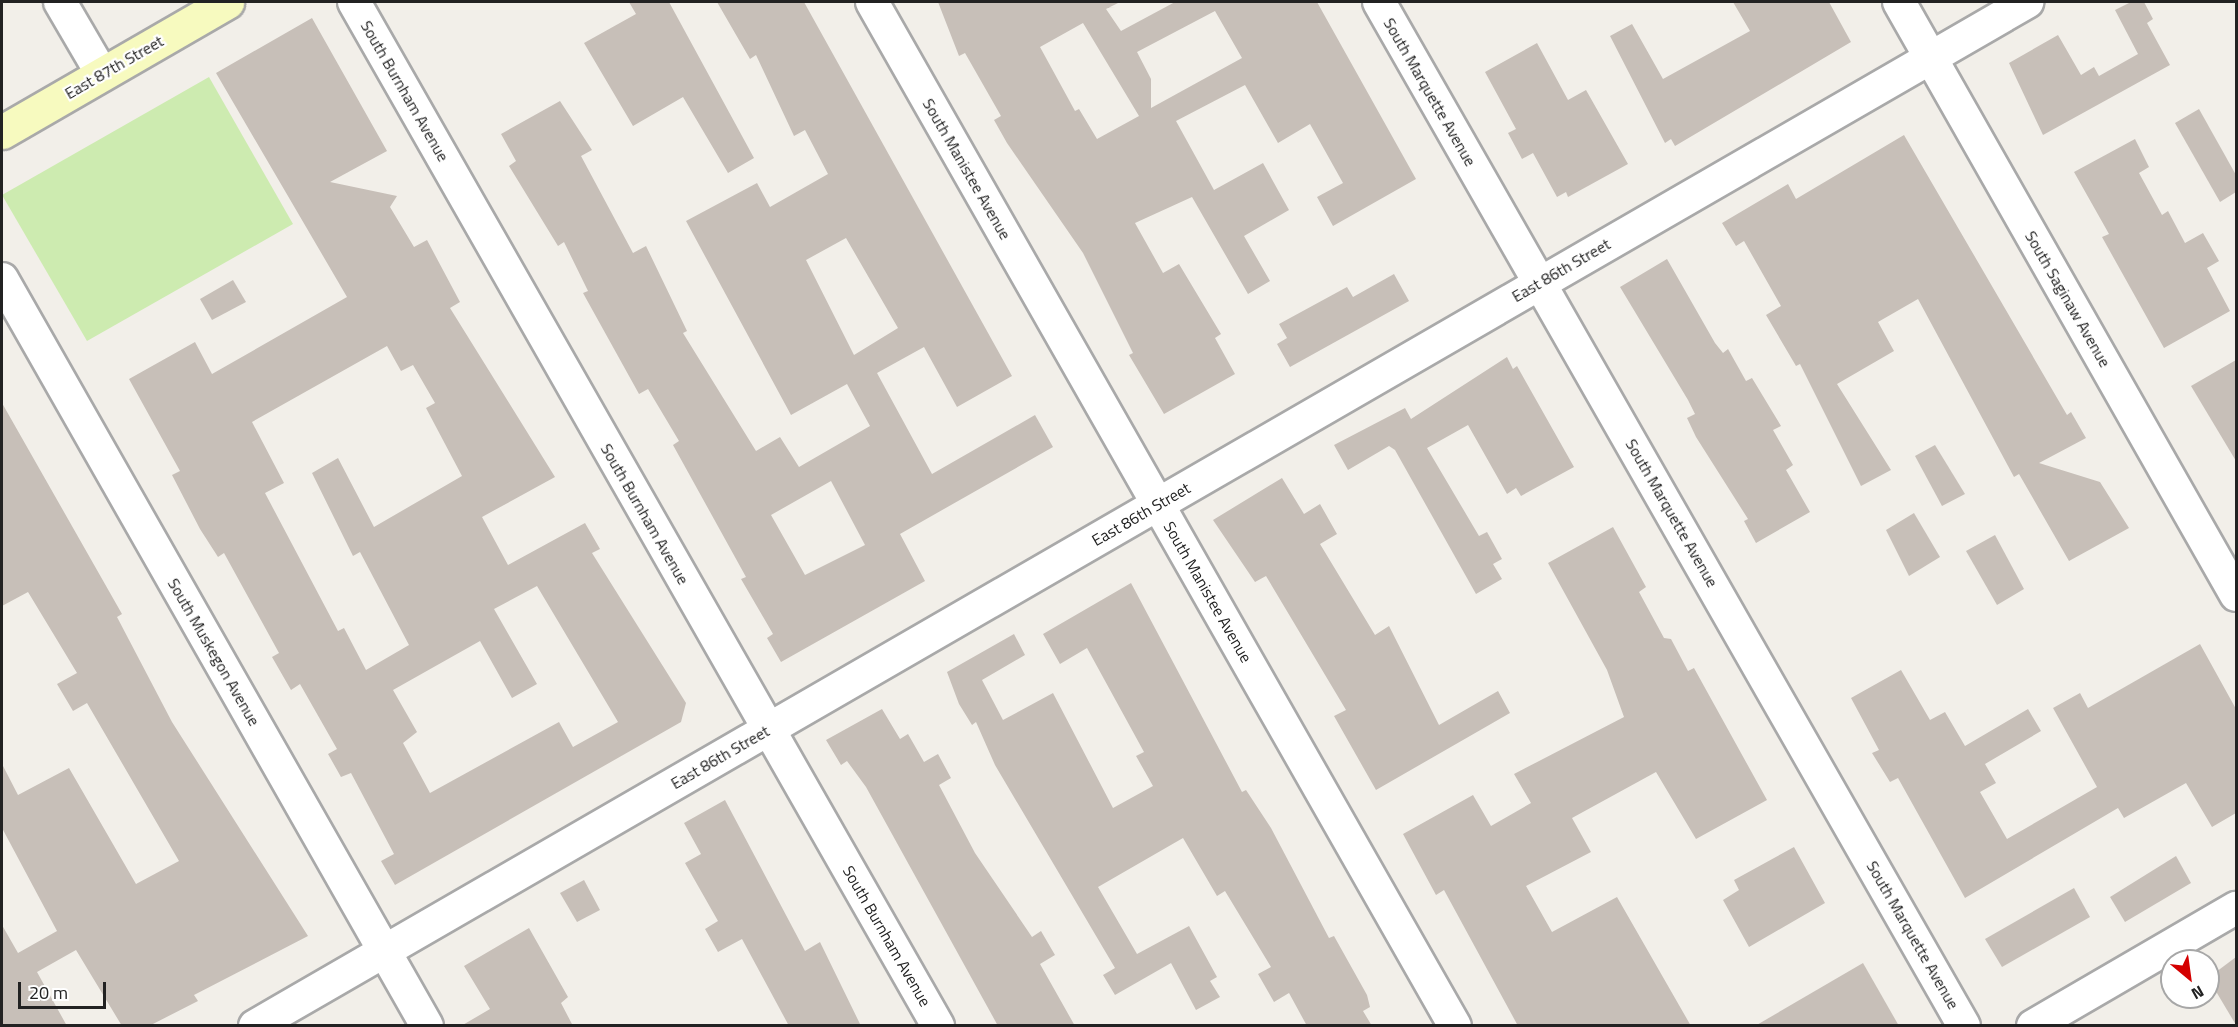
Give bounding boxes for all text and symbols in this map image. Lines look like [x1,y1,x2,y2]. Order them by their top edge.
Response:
street label: South Marquette Avenue [1380,14,1480,170]
street label: South Burnham Avenue [357,17,453,165]
street label: East 87th Street [61,31,167,103]
street label: South Manistee Avenue [919,95,1015,243]
street label: South Saginaw Avenue [2021,227,2115,371]
street label: East 86th Street [1508,234,1614,306]
street label: South Marquette Avenue [1622,435,1722,591]
street label: South Burnham Avenue [597,440,693,588]
street label: East 86th Street [1088,478,1194,550]
street label: South Manistee Avenue [1160,518,1256,666]
street label: South Muskegon Avenue [164,575,264,729]
street label: East 86th Street [667,721,773,793]
street label: South Marquette Avenue [1863,857,1963,1013]
street label: South Burnham Avenue [839,862,935,1010]
north arrow [2160,949,2220,1009]
scale bar [21,970,110,1008]
text: 20 m [29,979,68,1006]
text: N [2187,980,2208,1006]

